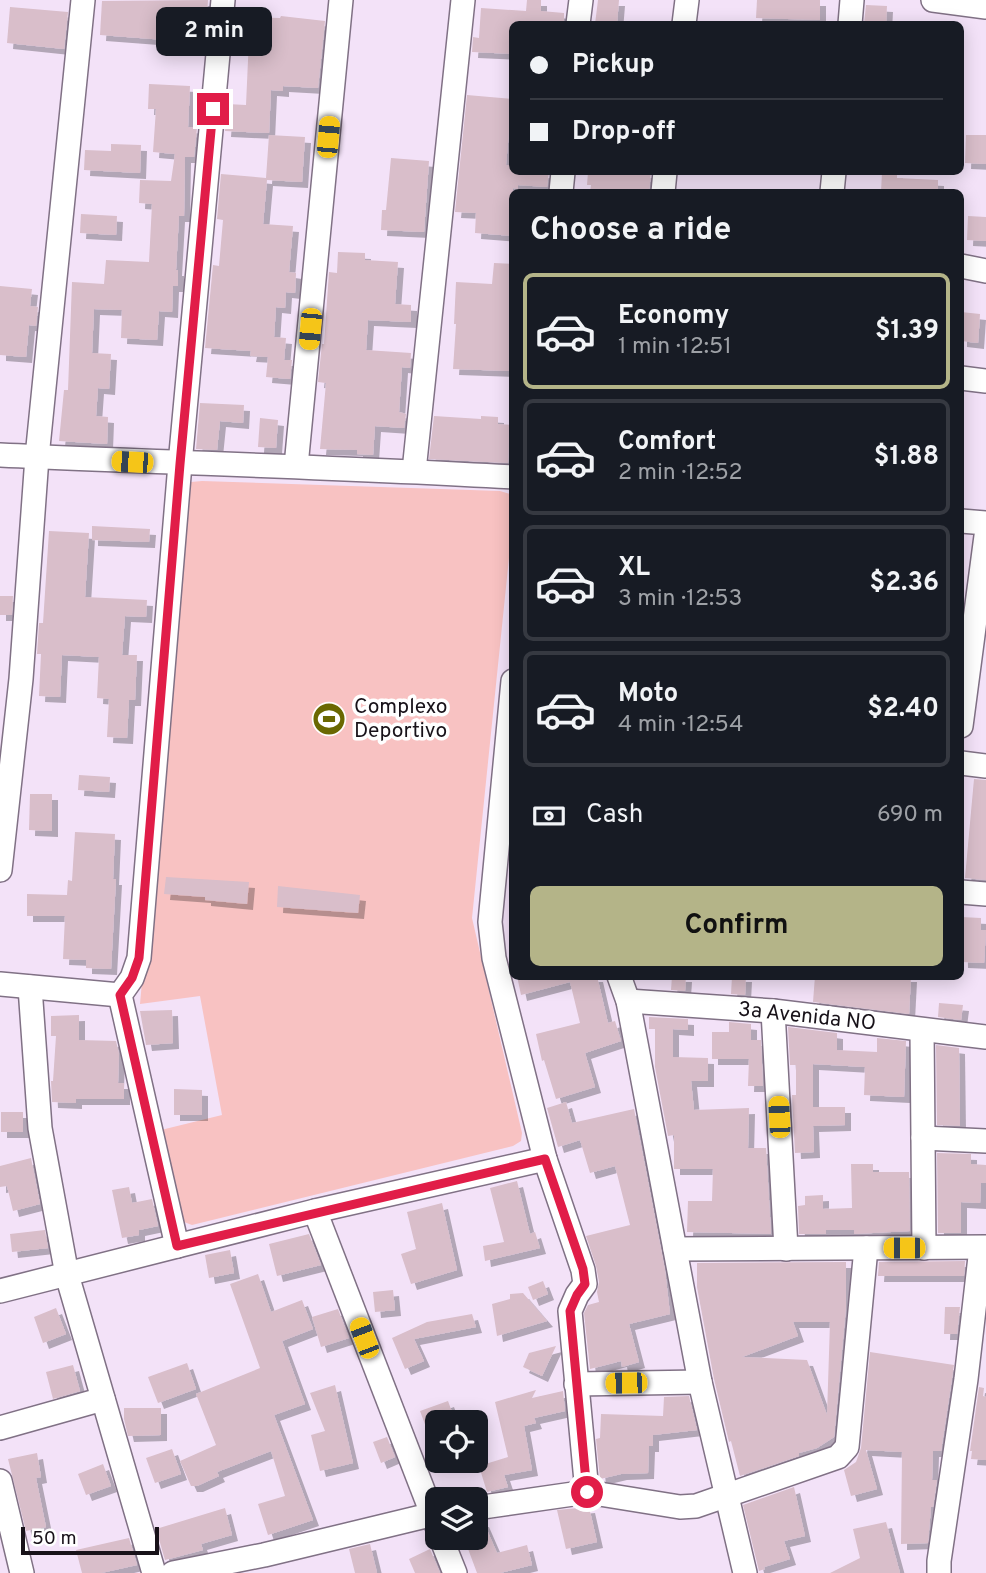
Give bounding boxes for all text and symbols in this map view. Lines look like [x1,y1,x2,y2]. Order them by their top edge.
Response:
callout: 2 min [155,7,271,56]
text: 2 min [184,17,244,46]
text: Pickup [572,49,655,82]
route end [197,93,229,125]
car [316,115,341,159]
text: Drop-off [572,116,675,149]
text: Choose a ride [530,211,731,251]
icon: car [534,300,597,363]
text: Economy [618,300,729,333]
car [298,307,323,351]
text: $1.39 [875,315,939,348]
text: 1 min · 12:51 [618,333,732,362]
icon: car [534,426,597,489]
text: Comfort [618,426,716,459]
text: $1.88 [874,441,939,474]
car [111,450,154,474]
text: 2 min · 12:52 [618,459,743,488]
icon: car [534,552,597,615]
text: XL [618,552,650,585]
text: $2.36 [870,567,939,600]
text: 3 min · 12:53 [618,585,742,614]
icon: car [534,678,597,741]
text: Moto [618,678,678,711]
text: $2.40 [867,693,939,726]
place label: Complexo Deportivo [354,694,447,745]
sports icon: Complexo Deportivo [310,700,348,738]
text: 4 min · 12:54 [618,711,744,740]
icon: cash [530,797,568,835]
text: Cash [586,799,643,832]
text: 690 m [877,801,943,830]
button: Confirm [530,886,943,966]
street label: 3a Avenida NO [737,996,877,1038]
car [768,1095,791,1139]
car [884,1238,926,1259]
car [347,1315,382,1361]
car [605,1372,648,1394]
map controls [425,1410,488,1550]
button: locate [425,1410,488,1473]
route start [571,1476,603,1508]
button: layers [425,1487,488,1550]
scale bar [21,1524,159,1556]
text: 50 m [32,1527,77,1551]

